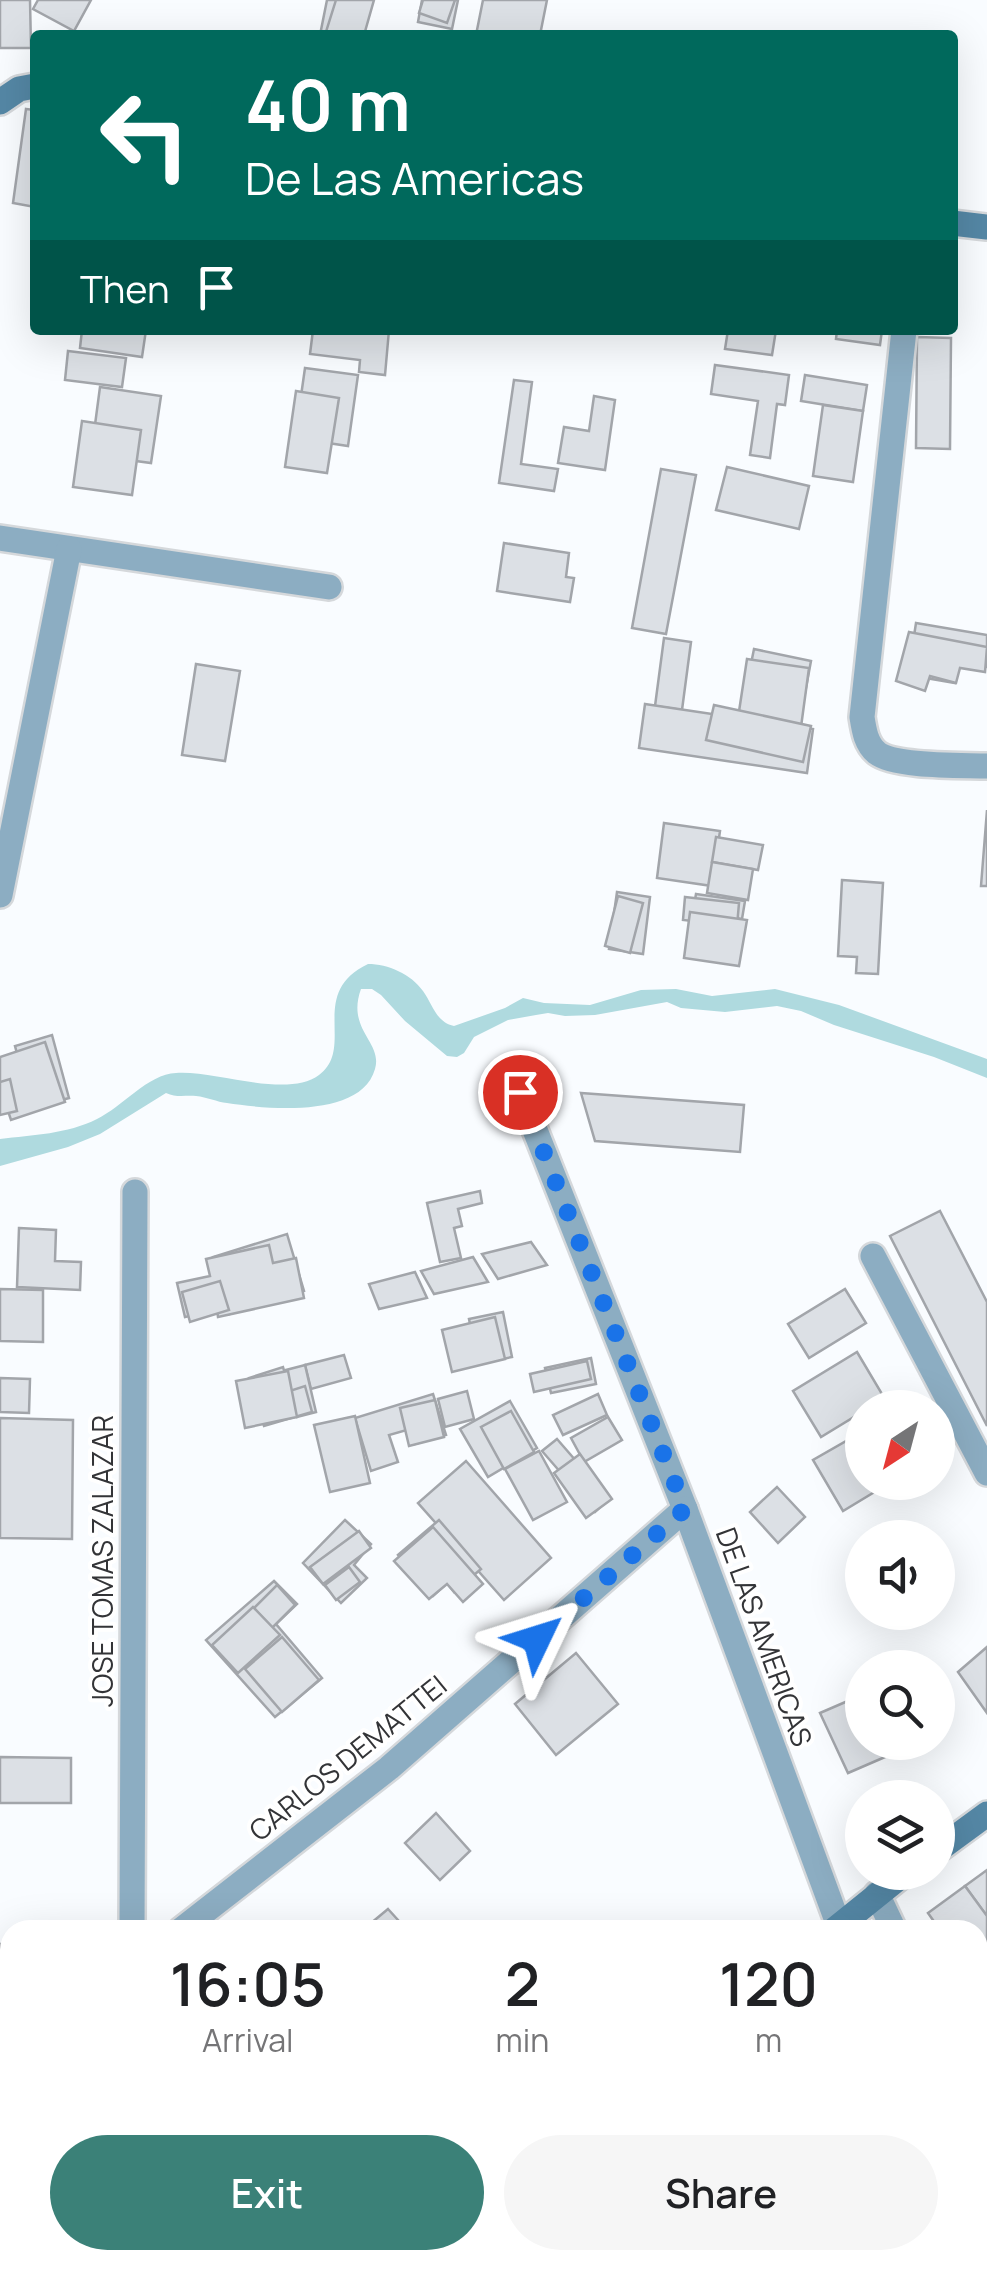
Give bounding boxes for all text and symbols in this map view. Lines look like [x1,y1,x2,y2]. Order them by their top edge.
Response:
text: 40 m [245,56,411,152]
icon: left [80,70,210,200]
text: De Las Americas [245,147,584,209]
icon: arrive [189,260,244,315]
text: Then [80,262,169,314]
pin [478,1050,563,1135]
icon: arrive [493,1065,548,1120]
north arrow [845,1390,955,1500]
map controls [845,1390,955,1890]
street label: JOSE TOMAS ZALAZAR [83,1415,121,1707]
button: sound [845,1520,955,1630]
street label: DE LAS AMERICAS [708,1522,822,1751]
position arrow [485,1587,589,1691]
button: search [845,1650,955,1760]
street label: CARLOS DEMATTEI [241,1666,454,1849]
button: layers [845,1780,955,1890]
text: 16:05 [170,1942,326,2024]
text: 2 [505,1942,540,2024]
text: 120 [719,1942,818,2024]
text: Arrival [202,2018,293,2062]
text: min [496,2018,549,2062]
text: m [755,2018,782,2062]
button: Exit [50,2135,484,2250]
button: Share [504,2135,938,2250]

